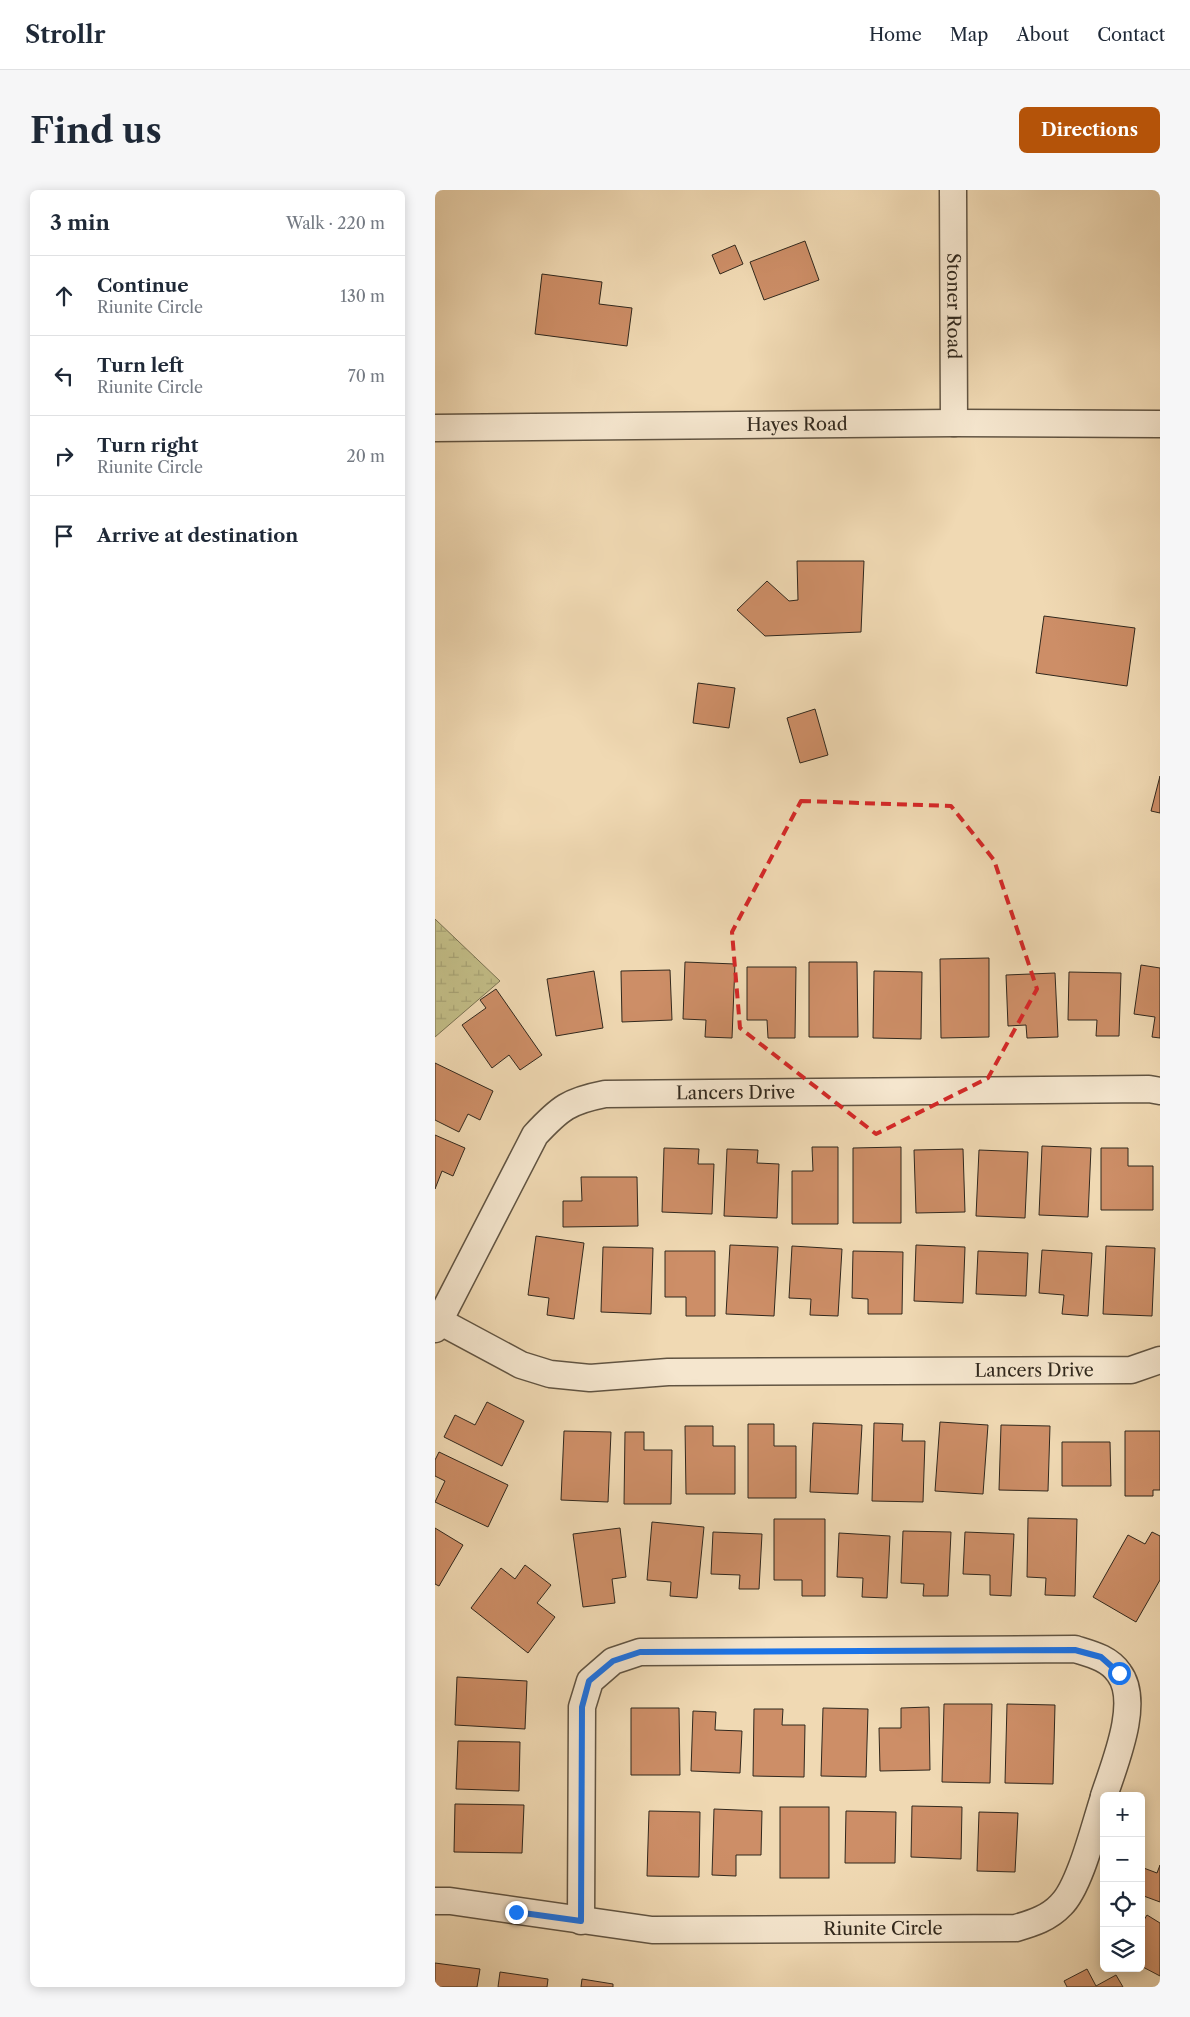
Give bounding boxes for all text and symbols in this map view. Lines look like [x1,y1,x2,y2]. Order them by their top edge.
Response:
text: Strollr [25,20,105,49]
text: Home [869,24,922,46]
text: Map [950,24,988,46]
text: About [1016,24,1069,46]
text: Contact [1097,24,1165,46]
button: Directions [1019,107,1160,153]
text: Find us [30,109,162,152]
text: 3 min [50,210,110,235]
text: Walk · 220 m [286,213,385,233]
street label: Stoner Road [942,253,965,359]
text: Continue [97,274,189,297]
icon: ahead [50,282,78,310]
text: 130 m [340,286,385,306]
text: Riunite Circle [97,297,203,317]
text: Turn left [97,354,184,377]
icon: left [50,362,78,390]
text: 70 m [348,366,385,386]
text: Riunite Circle [97,377,203,397]
street label: Hayes Road [746,413,848,436]
text: Turn right [97,434,198,457]
icon: right [50,442,78,470]
text: 20 m [346,446,385,466]
text: Riunite Circle [97,457,203,477]
icon: arrive [50,522,78,550]
text: Arrive at destination [97,524,298,547]
street label: Lancers Drive [676,1081,795,1104]
street label: Lancers Drive [975,1359,1094,1382]
route start [1108,1662,1131,1685]
map controls [1100,1792,1145,1972]
button: + [1100,1792,1145,1837]
button: − [1100,1837,1145,1882]
button: locate [1100,1882,1145,1927]
route end [505,1901,528,1924]
street label: Riunite Circle [823,1917,943,1940]
button: layers [1100,1927,1145,1972]

